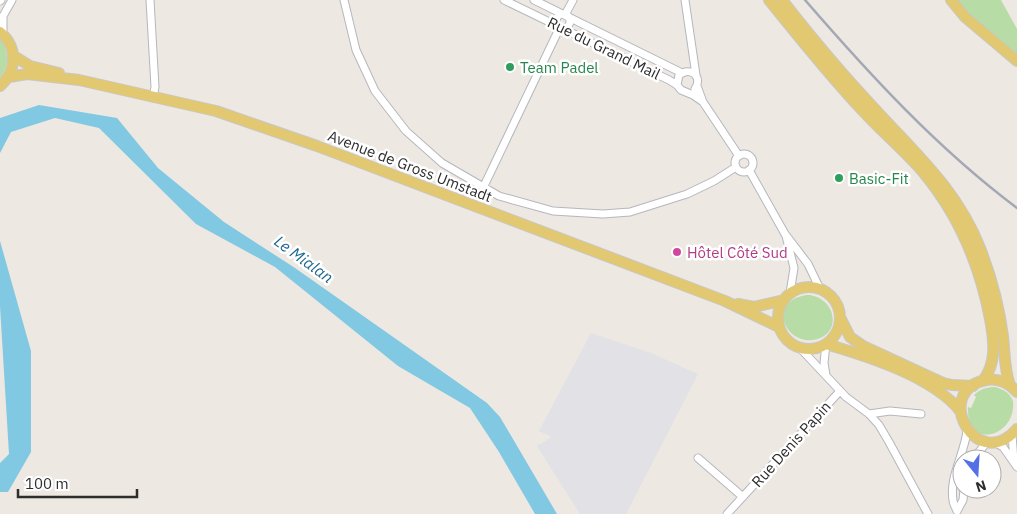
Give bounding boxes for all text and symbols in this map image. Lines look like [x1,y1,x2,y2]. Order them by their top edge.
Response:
street label: Rue du Grand Mail [544,12,664,84]
place label: Team Padel [520,58,598,77]
marker: Team Padel [504,61,516,73]
street label: Avenue de Gross Umstadt [325,126,495,206]
place label: Basic-Fit [849,169,909,188]
marker: Basic-Fit [833,172,845,184]
water label: Le Mialan [271,231,337,287]
place label: Hôtel Côté Sud [687,243,788,262]
marker: Hôtel Côté Sud [671,246,683,258]
street label: Rue Denis Papin [747,397,835,491]
north arrow [952,449,1002,499]
scale bar [18,466,136,498]
text: 100 m [25,474,69,493]
text: N [973,476,989,496]

